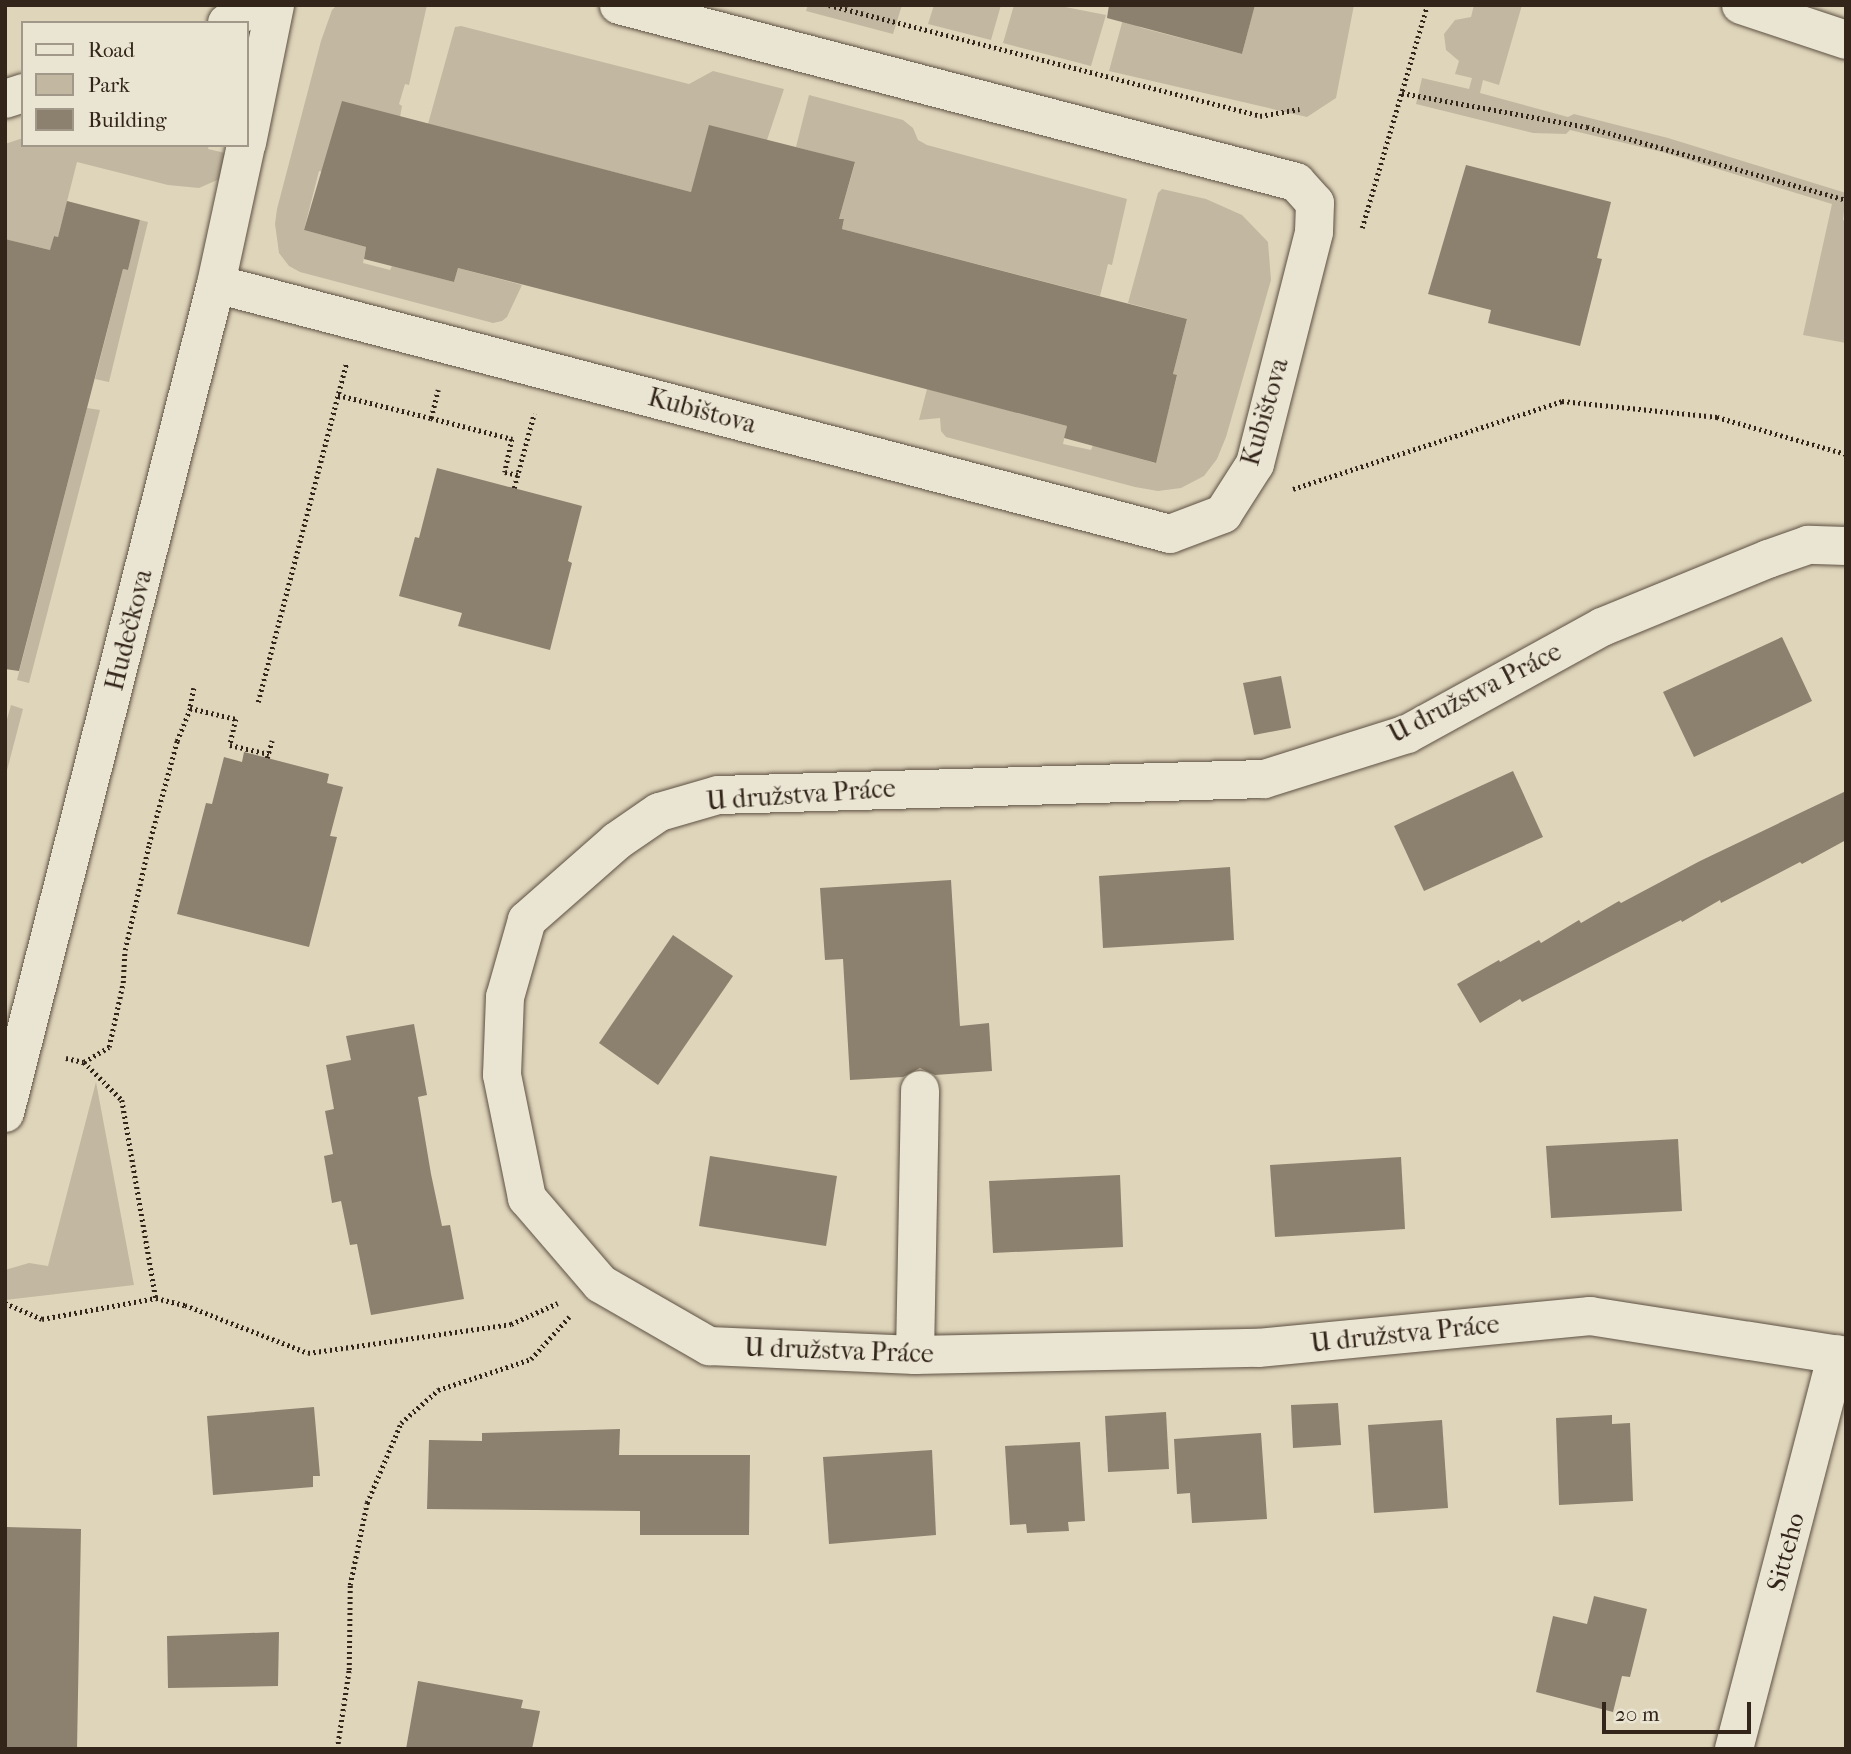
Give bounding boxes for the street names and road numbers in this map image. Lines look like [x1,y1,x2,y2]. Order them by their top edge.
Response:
street label: Kubištova [1235,355,1295,469]
street label: Kubištova [645,382,759,440]
street label: Hudečkova [99,566,159,694]
street label: U družstva Práce [1383,636,1567,750]
street label: U družstva Práce [705,773,897,817]
street label: U družstva Práce [1309,1309,1501,1359]
street label: U družstva Práce [744,1332,934,1370]
street label: Sitteho [1761,1509,1811,1595]

